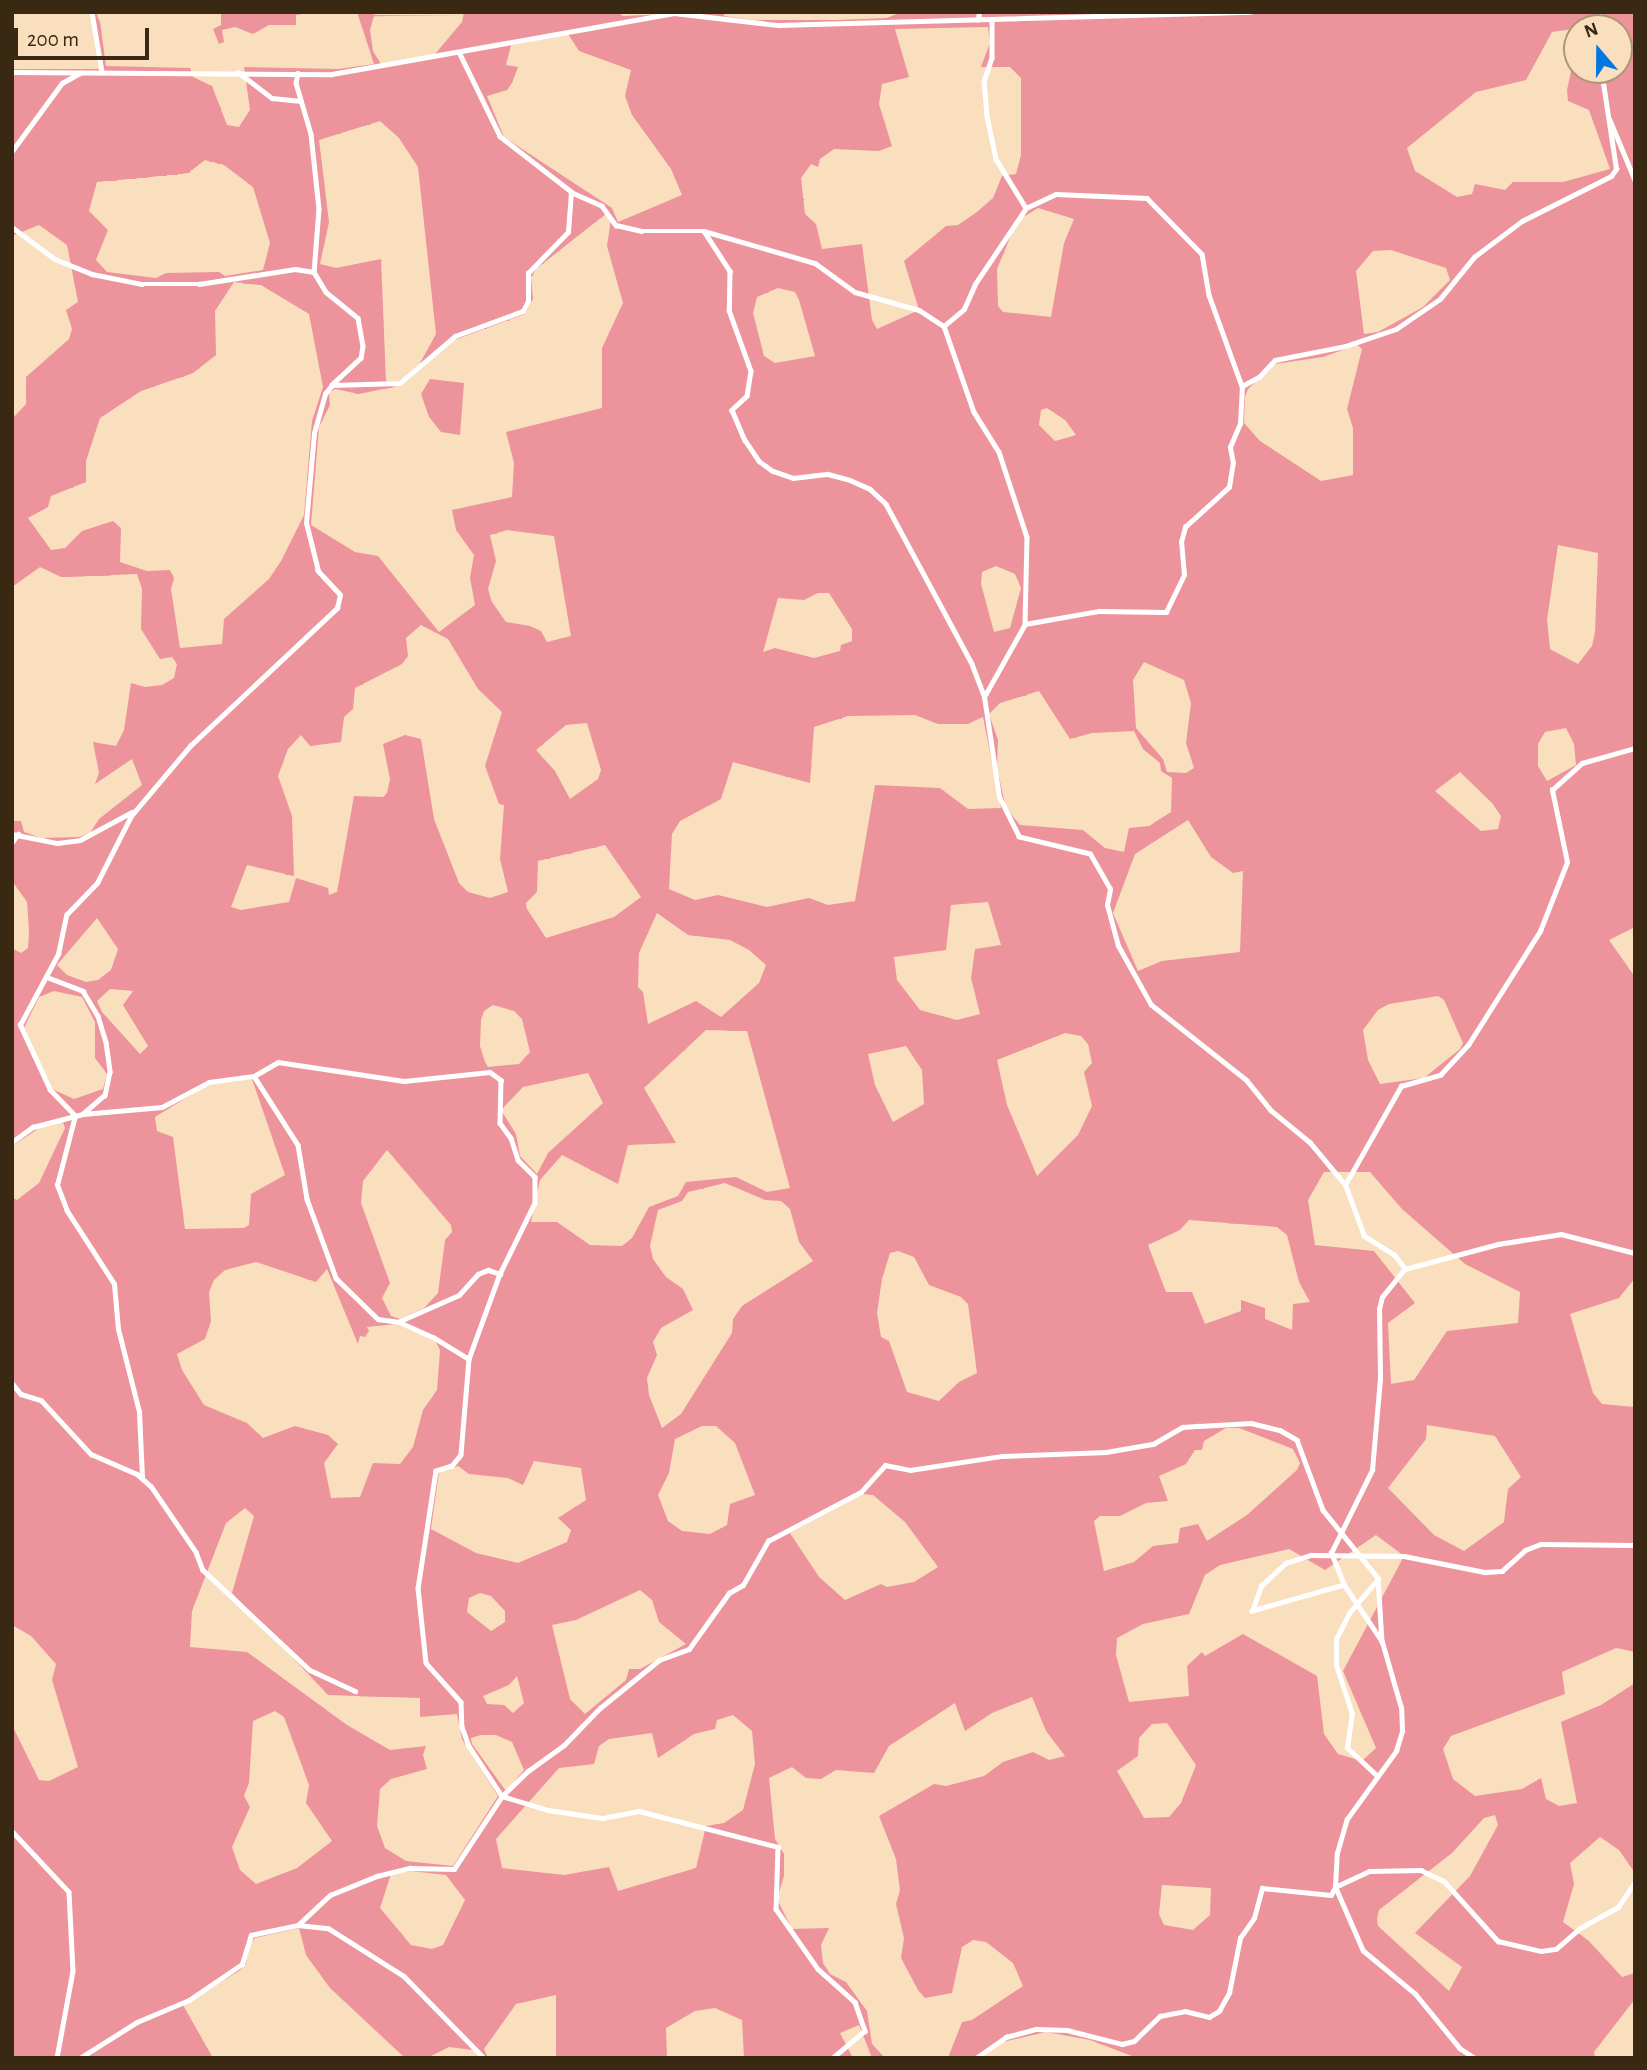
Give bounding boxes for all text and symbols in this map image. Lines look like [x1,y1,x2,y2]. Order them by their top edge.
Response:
scale bar [18,14,152,58]
north arrow [1563,14,1633,84]
text: N [1582,19,1601,42]
text: 200 m [27,29,79,50]

